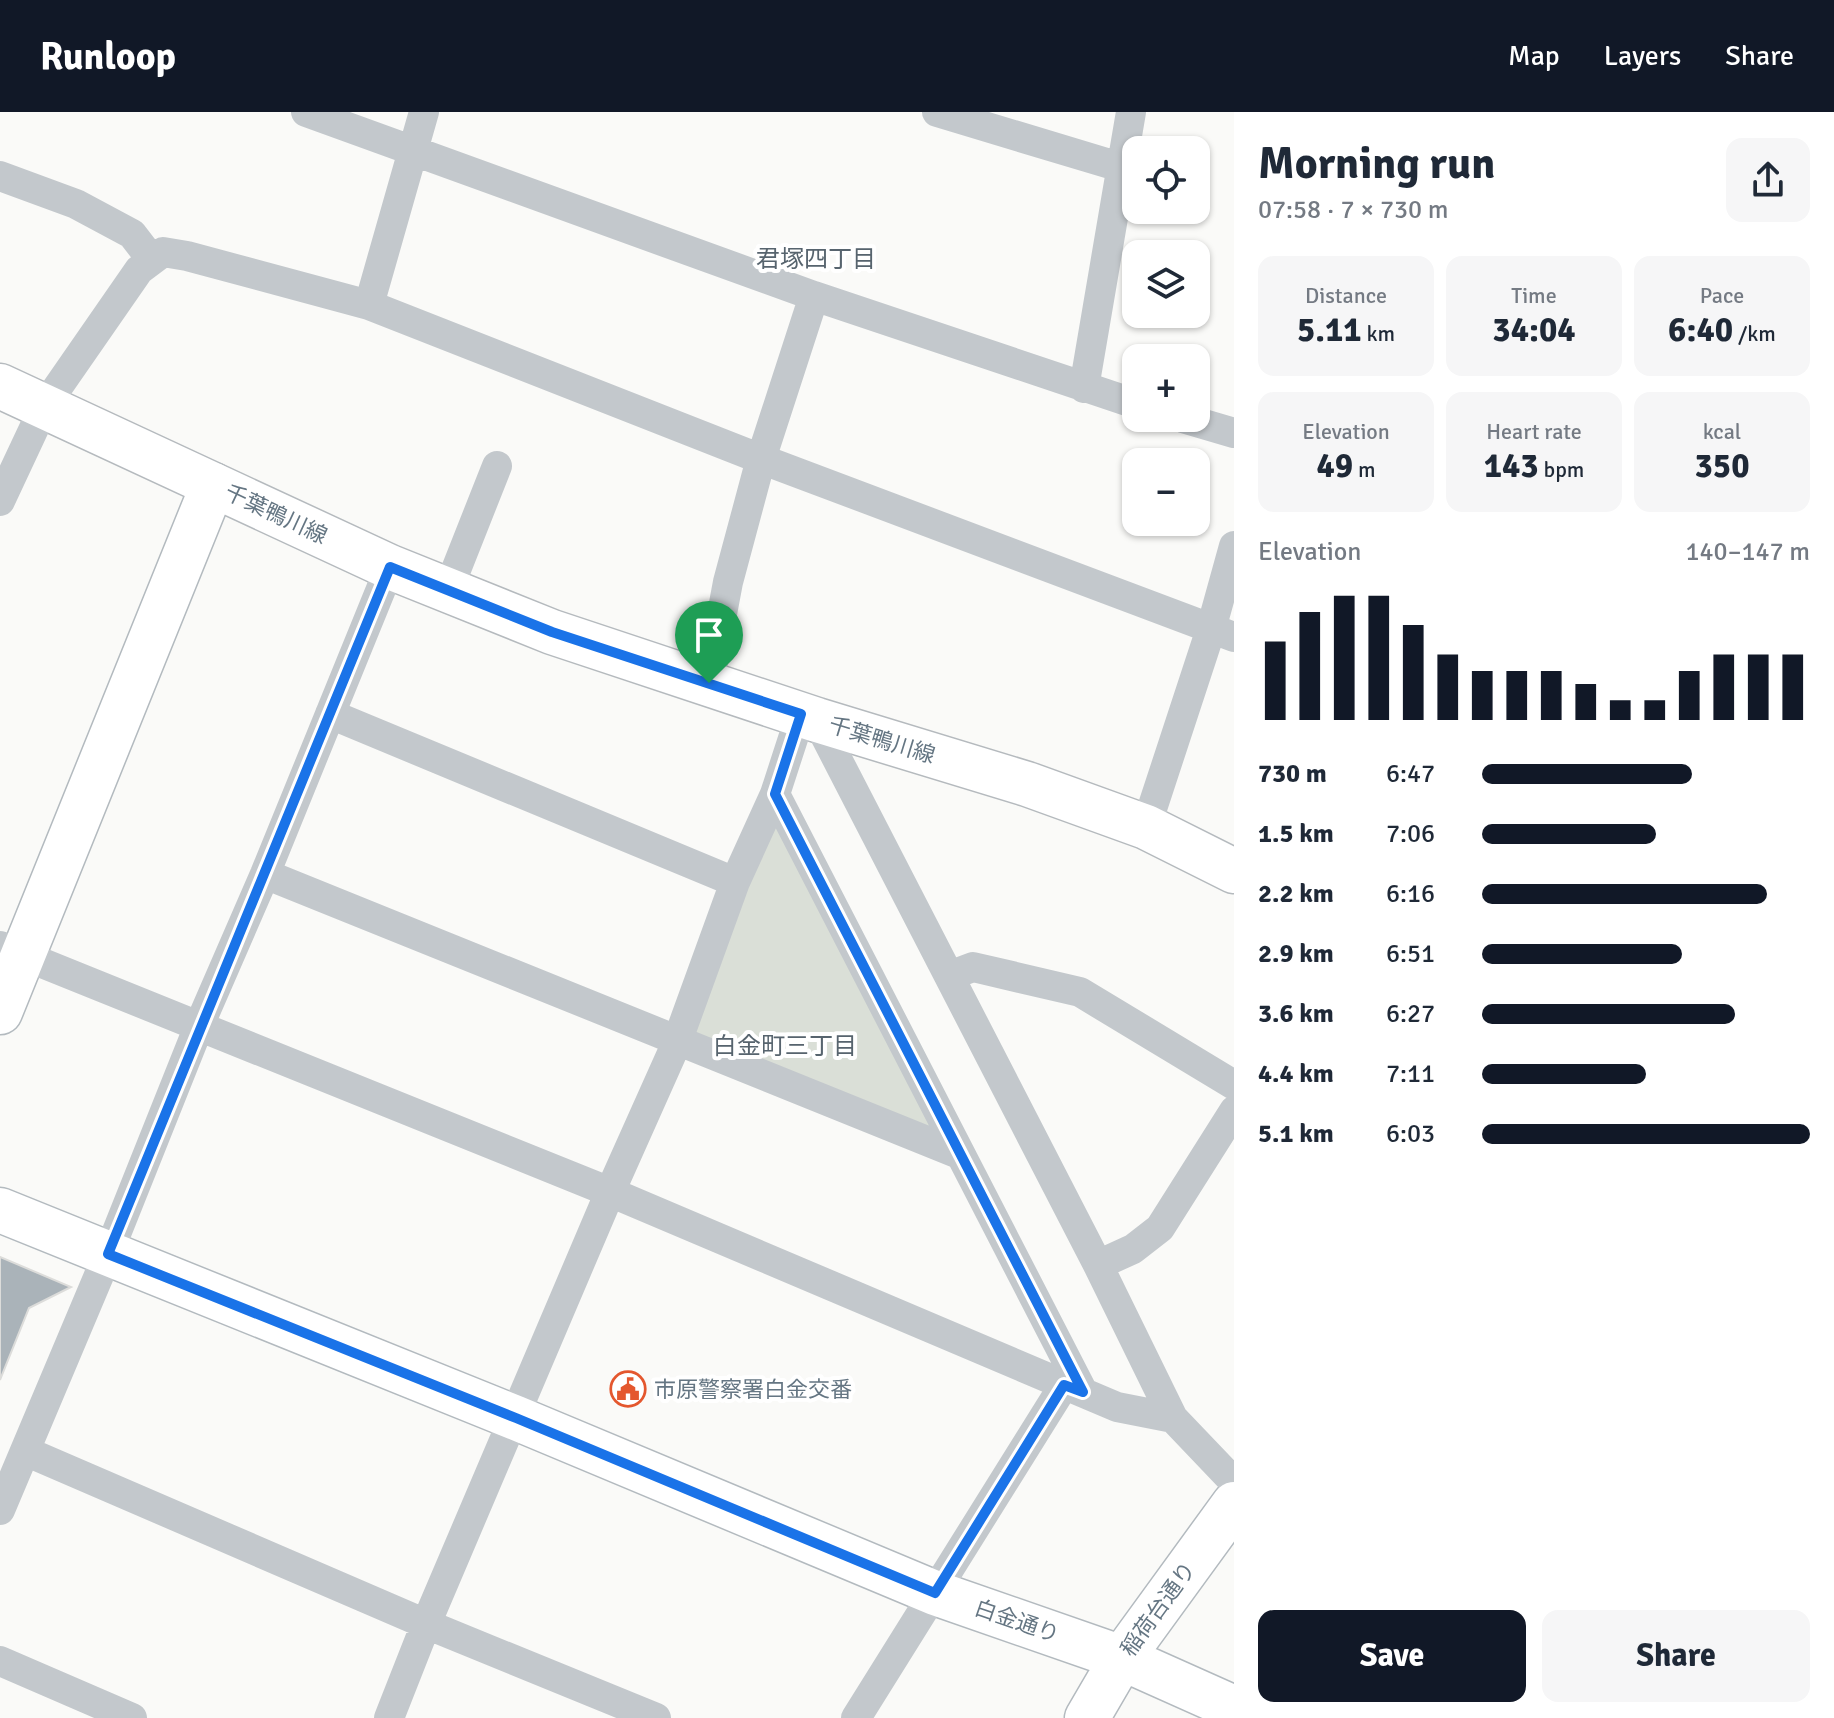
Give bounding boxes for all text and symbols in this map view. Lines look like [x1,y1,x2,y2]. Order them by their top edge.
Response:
text: Runloop [40,33,176,80]
text: Map [1508,39,1560,73]
text: Layers [1604,39,1681,73]
text: Share [1725,39,1794,73]
map controls [1122,136,1210,536]
button: locate [1122,136,1210,224]
text: Morning run [1258,137,1495,191]
button: share [1726,138,1810,222]
text: 07:58 · 7 × 730 m [1258,194,1449,226]
button: layers [1122,240,1210,328]
district label: 君塚四丁目 [756,244,876,274]
text: Distance [1305,282,1387,309]
text: Time [1511,282,1557,309]
text: Pace [1700,282,1744,309]
text: 5.11 [1297,309,1362,351]
text: 34:04 [1492,309,1576,351]
text: 6:40 [1668,309,1733,351]
text: km [1362,320,1395,347]
text: /km [1733,320,1776,347]
button: + [1122,344,1210,432]
text: Elevation [1302,418,1390,445]
text: Heart rate [1486,418,1582,445]
text: kcal [1703,418,1741,445]
text: 49 [1316,445,1353,487]
text: 143 [1484,445,1539,487]
text: 350 [1694,445,1750,487]
button: − [1122,448,1210,536]
text: m [1353,456,1376,483]
text: bpm [1539,456,1584,483]
street label: 千葉鴨川線 [220,479,332,549]
text: Elevation [1258,536,1362,568]
text: 140–147 m [1686,536,1810,568]
pin [675,601,743,683]
icon: arrive [687,613,731,657]
street label: 千葉鴨川線 [825,711,939,769]
text: 730 m [1258,758,1327,790]
text: 6:47 [1386,758,1435,790]
text: 1.5 km [1258,818,1334,850]
text: 7:06 [1386,818,1435,850]
text: 2.2 km [1258,878,1334,910]
text: 6:16 [1386,878,1435,910]
text: 2.9 km [1258,938,1334,970]
text: 6:51 [1386,938,1435,970]
text: 3.6 km [1258,998,1334,1030]
text: 6:27 [1386,998,1435,1030]
district label: 白金町三丁目 [713,1031,857,1061]
text: 4.4 km [1258,1058,1334,1090]
text: 7:11 [1386,1058,1435,1090]
text: 5.1 km [1258,1118,1334,1150]
text: 6:03 [1386,1118,1435,1150]
public building icon: 市原警察署白金交番 [609,1370,647,1408]
place label: 市原警察署白金交番 [654,1376,852,1403]
street label: 稲荷台通り [1115,1557,1201,1661]
street label: 白金通り [971,1594,1063,1648]
button: Save [1258,1610,1526,1702]
button: Share [1542,1610,1810,1702]

